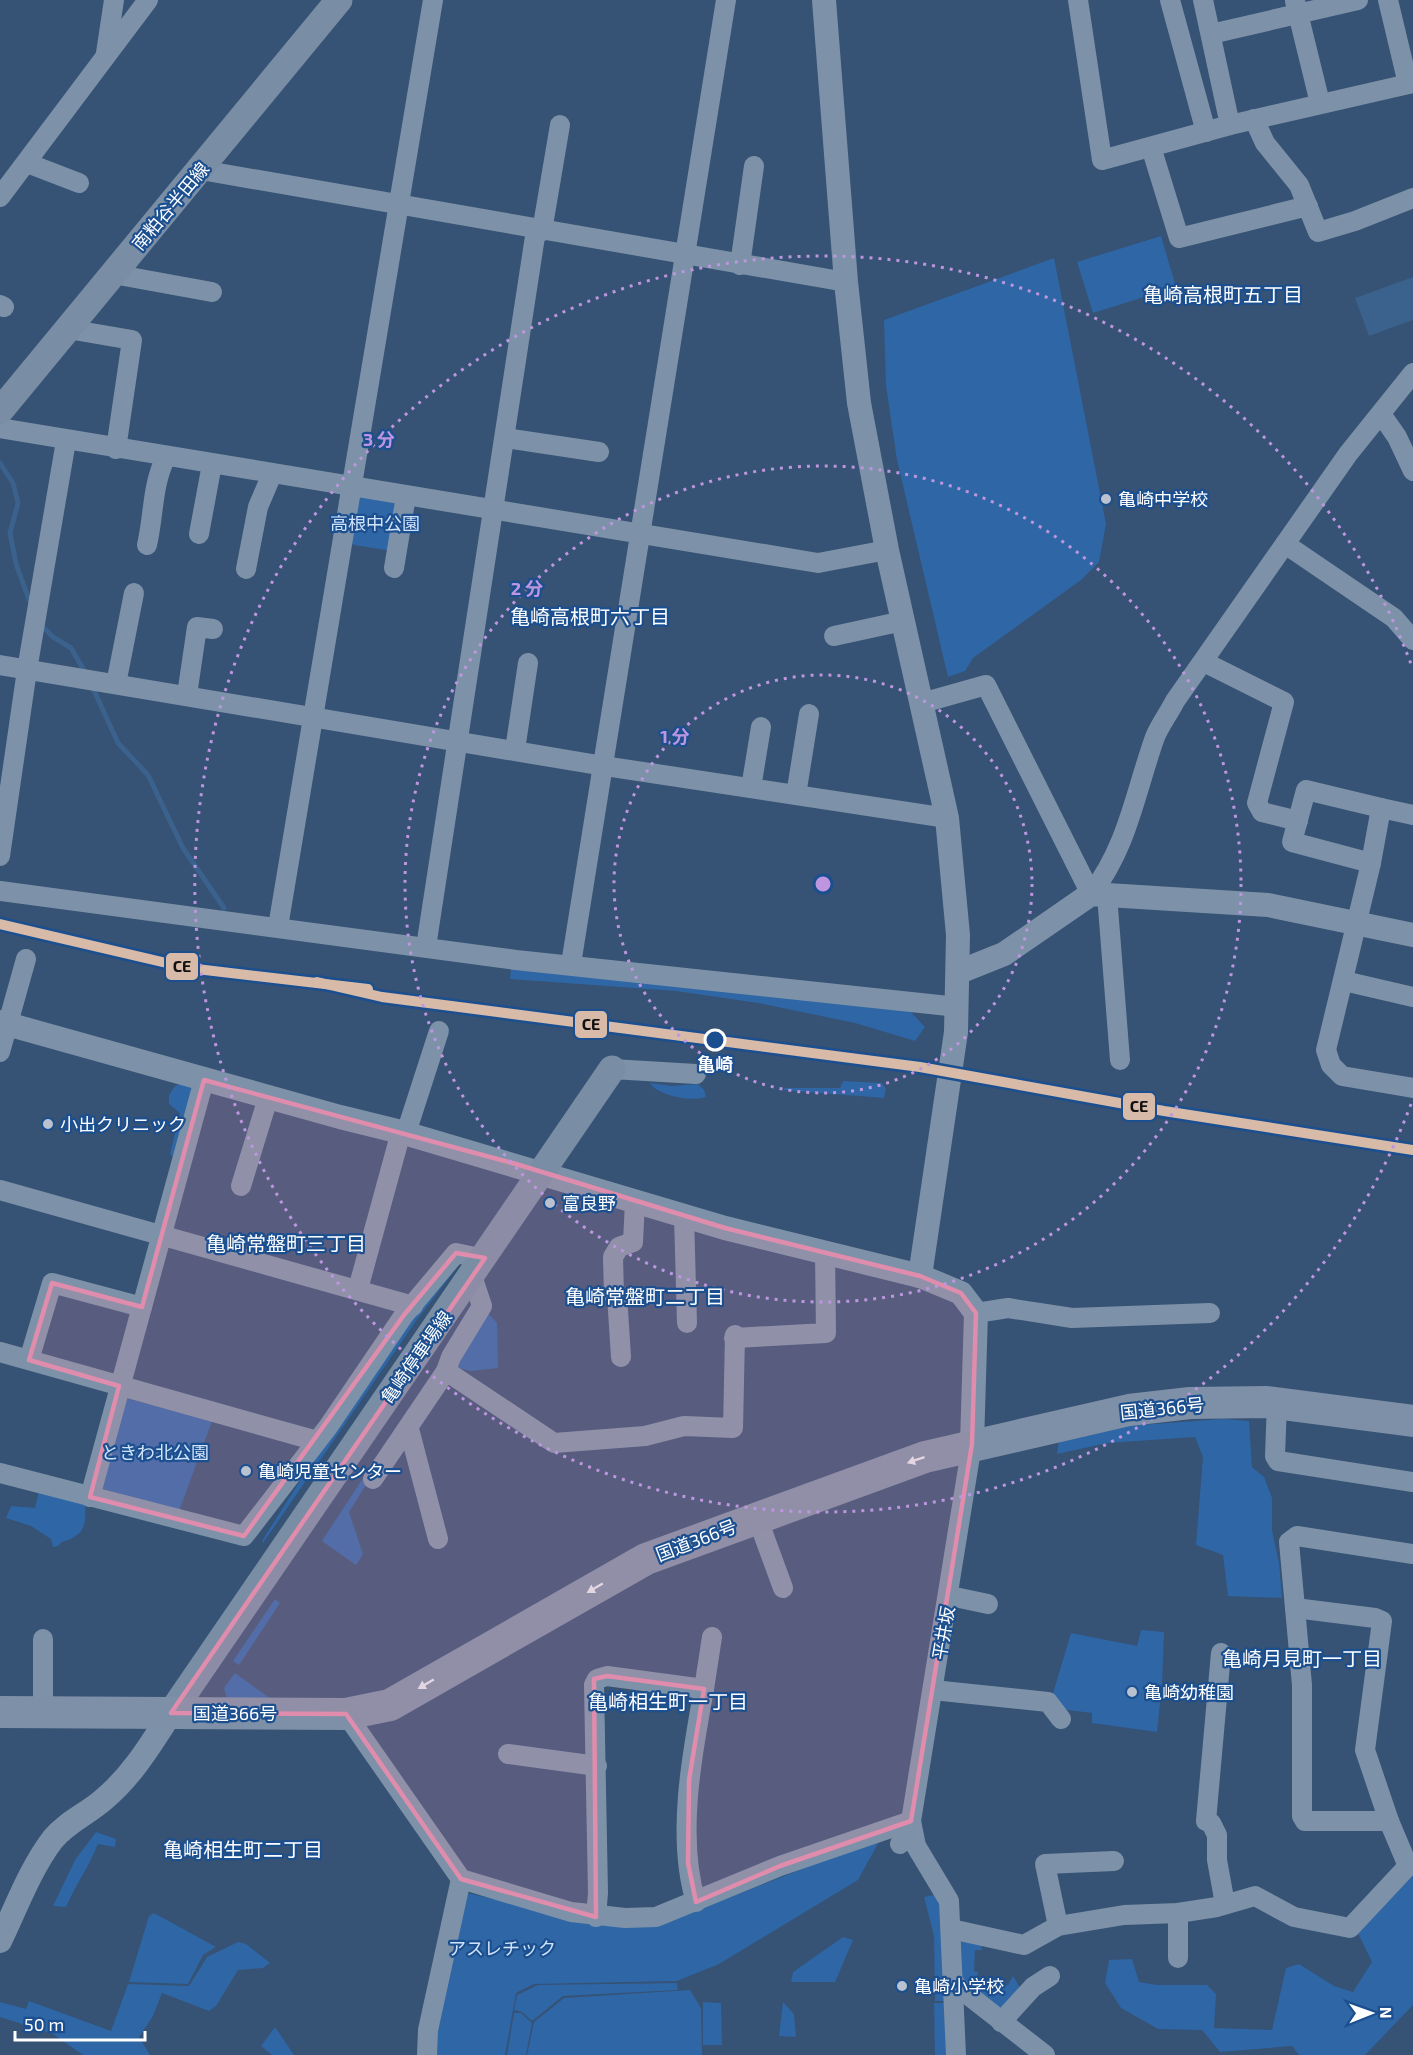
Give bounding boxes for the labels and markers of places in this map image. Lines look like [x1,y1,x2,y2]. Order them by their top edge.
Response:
place label: 亀崎中学校 [1118,488,1208,510]
marker: 亀崎中学校 [1099,492,1113,506]
centre of rings [813,874,833,894]
marker: 亀崎 [704,1029,726,1051]
place label: 亀崎 [697,1053,733,1075]
place label: 小出クリニック [60,1113,186,1135]
marker: 小出クリニック [41,1117,55,1131]
place label: 富良野 [562,1192,616,1214]
marker: 富良野 [543,1196,557,1210]
place label: 亀崎児童センター [258,1460,402,1482]
marker: 亀崎児童センター [239,1464,253,1478]
place label: 亀崎幼稚園 [1144,1681,1234,1703]
marker: 亀崎幼稚園 [1125,1685,1139,1699]
place label: 亀崎小学校 [914,1975,1004,1997]
marker: 亀崎小学校 [895,1979,909,1993]

